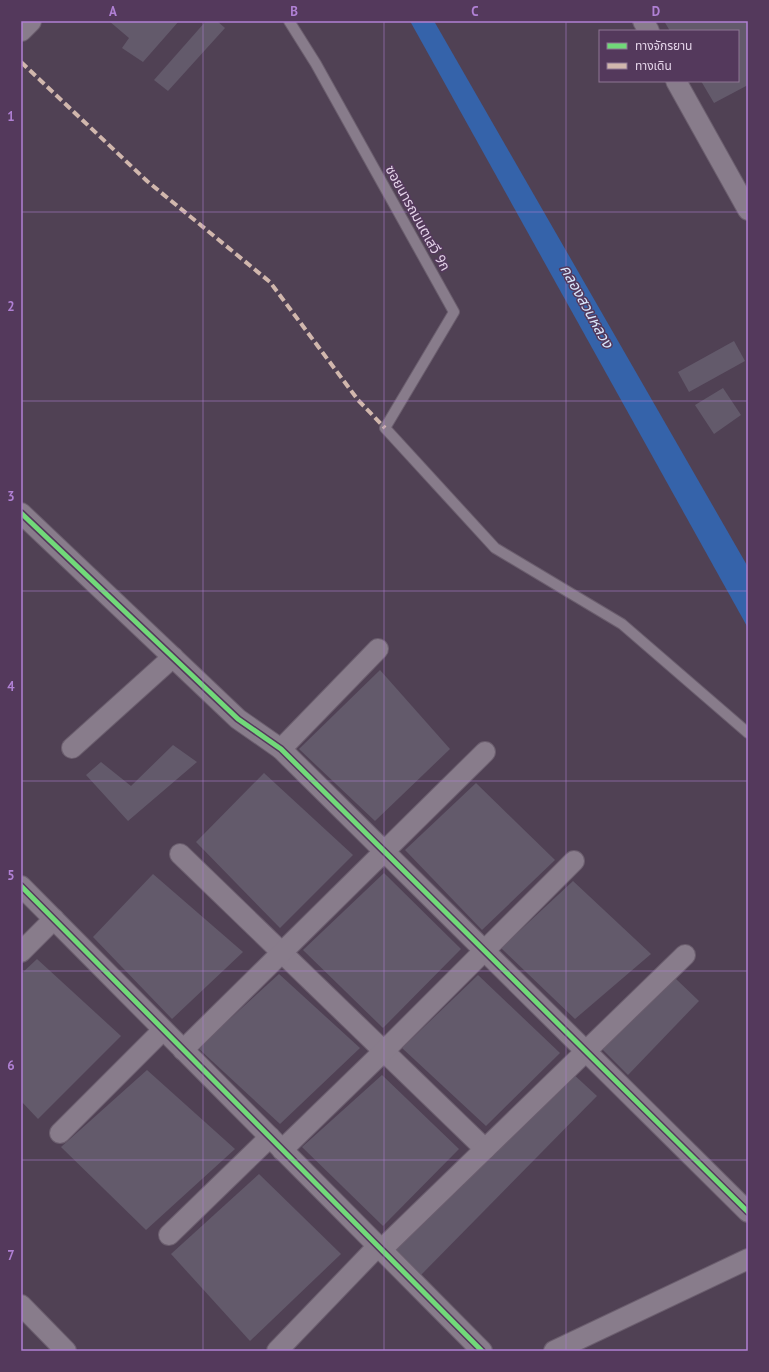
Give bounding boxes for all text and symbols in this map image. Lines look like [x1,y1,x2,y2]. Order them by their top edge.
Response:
text: A [109,3,117,20]
text: B [290,3,298,20]
text: C [471,3,479,20]
text: D [652,3,660,20]
legend [599,30,739,82]
text: ทางจักรยาน [635,38,692,53]
text: ทางเดิน [635,58,672,73]
text: 1 [7,108,15,125]
street label: ซอยนารถมนตเสวี 9ก [381,162,455,274]
water label: คลองสวนหลวง [556,261,618,352]
text: 2 [7,298,15,315]
text: 3 [7,488,15,505]
text: 4 [7,678,15,695]
text: 5 [7,867,15,884]
text: 6 [7,1057,15,1074]
text: 7 [7,1247,15,1264]

